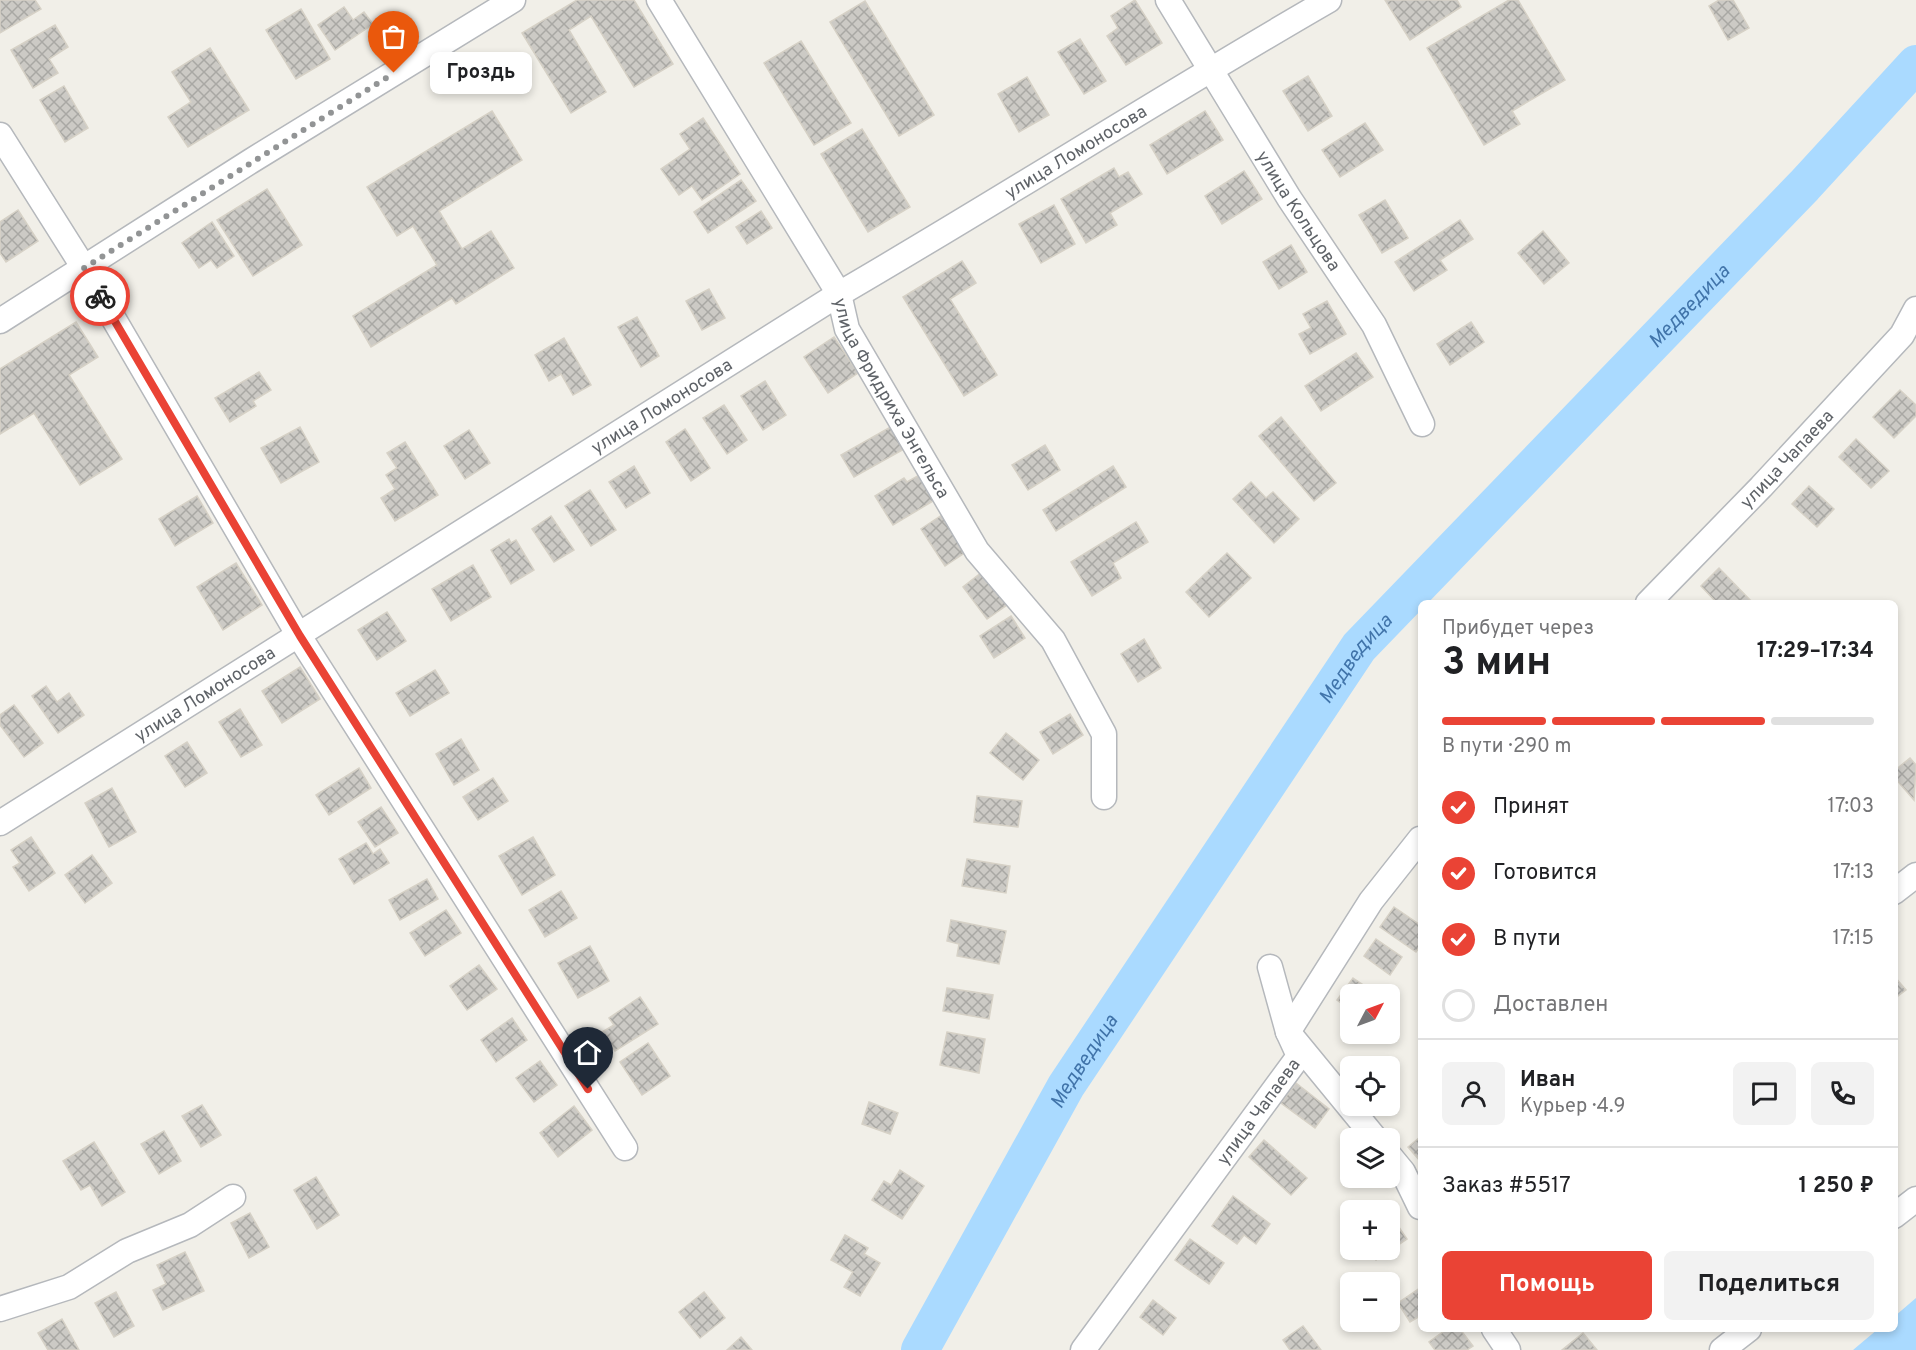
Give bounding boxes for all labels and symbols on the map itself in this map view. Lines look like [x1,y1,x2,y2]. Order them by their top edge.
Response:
pin [368,11,419,73]
callout: Гроздь [430,52,532,94]
street label: улица Ломоносова [1001,101,1152,205]
street label: улица Кольцова [1250,147,1345,276]
water label: Медведица [1643,259,1737,355]
courier [70,266,130,326]
street label: улица Фридриха Энгельса [827,296,954,503]
street label: улица Ломоносова [587,354,737,460]
street label: улица Чапаева [1736,406,1840,514]
water label: Медведица [1314,609,1399,709]
street label: улица Ломоносова [131,642,280,748]
north arrow [1340,984,1400,1044]
water label: Медведица [1045,1010,1125,1114]
pin [562,1027,613,1089]
street label: улица Чапаева [1213,1054,1306,1170]

